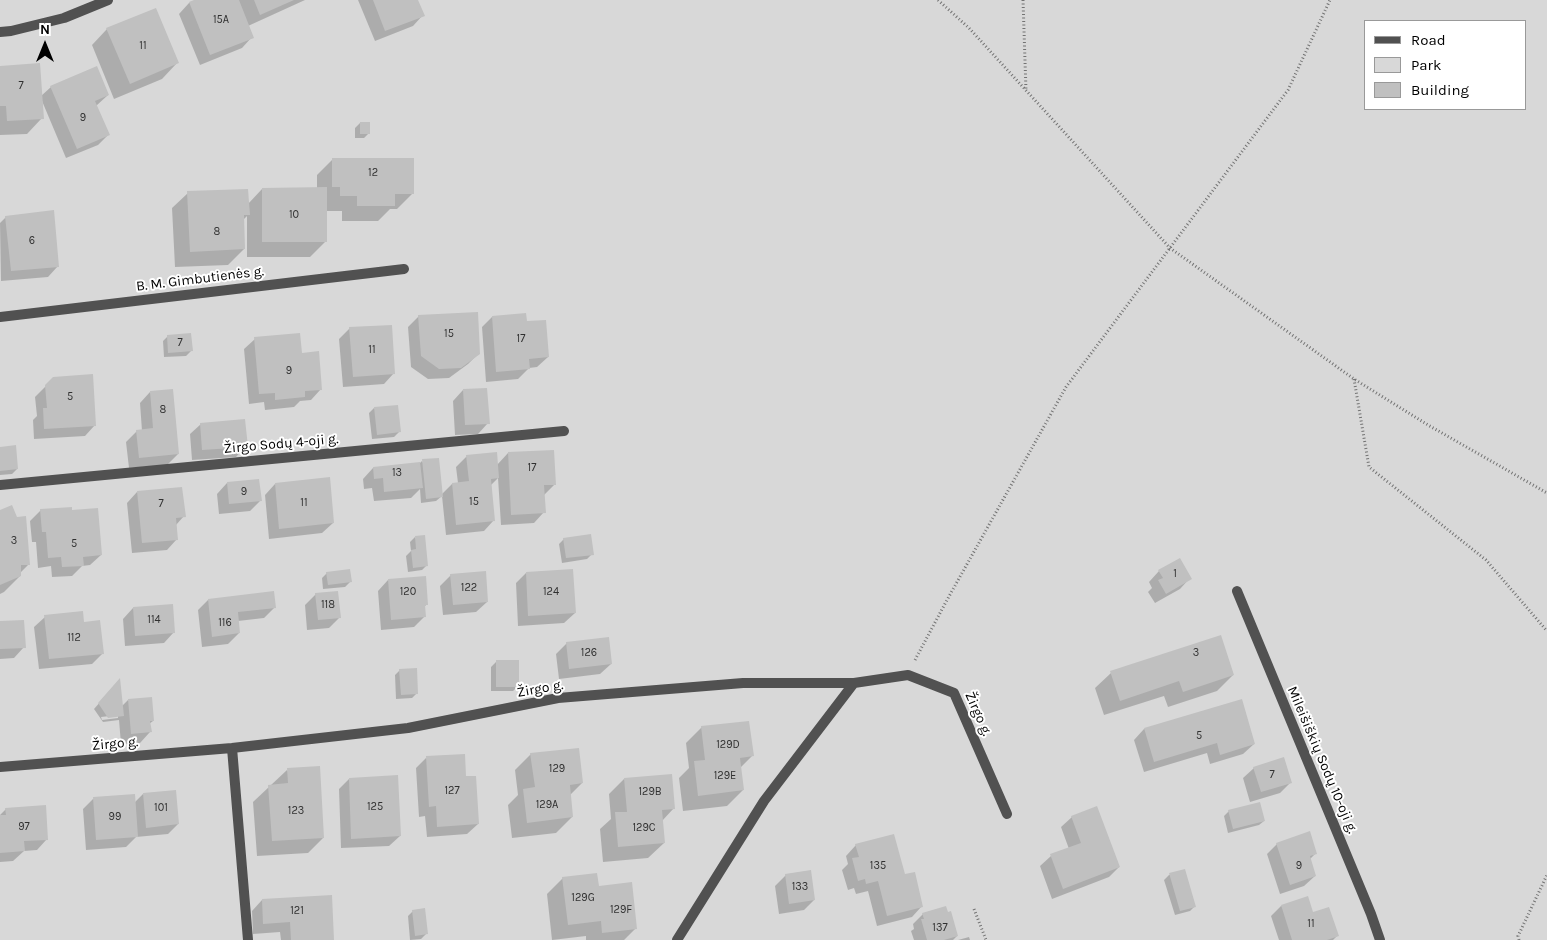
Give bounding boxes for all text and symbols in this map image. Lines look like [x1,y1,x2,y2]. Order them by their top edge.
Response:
house number: 15A [213,13,229,27]
north arrow [20,20,70,70]
legend [1364,20,1527,110]
text: N [40,21,50,38]
text: Road [1411,31,1446,49]
house number: 11 [139,39,147,53]
text: Park [1411,56,1441,74]
house number: 7 [18,79,24,93]
text: Building [1411,81,1469,99]
house number: 9 [80,111,86,125]
house number: 12 [368,166,378,180]
house number: 10 [289,208,299,222]
house number: 8 [214,225,220,239]
house number: 6 [29,234,35,248]
street label: B. M. Gimbutienės g. [135,263,265,295]
house number: 15 [444,327,454,341]
house number: 17 [517,332,525,346]
house number: 7 [177,336,183,350]
house number: 11 [368,343,376,357]
house number: 9 [286,364,292,378]
house number: 5 [67,390,73,404]
house number: 8 [160,403,166,417]
street label: Žirgo Sodų 4-oji g. [223,431,339,457]
house number: 17 [528,461,536,475]
house number: 13 [392,466,402,480]
house number: 9 [241,485,247,499]
house number: 15 [469,495,479,509]
house number: 11 [300,496,308,510]
house number: 7 [158,497,164,511]
house number: 3 [11,534,17,548]
house number: 5 [71,537,77,551]
house number: 1 [1173,567,1177,581]
house number: 122 [461,581,477,595]
house number: 120 [400,585,416,599]
house number: 124 [543,585,559,599]
house number: 118 [321,598,335,612]
house number: 114 [147,613,161,627]
house number: 116 [218,616,232,630]
house number: 112 [67,631,81,645]
house number: 126 [581,646,597,660]
house number: 3 [1193,646,1199,660]
street label: Žirgo g. [516,677,564,701]
street label: Mileišiškių Sodų 10-oji g. [1283,684,1361,836]
street label: Žirgo g. [961,689,995,739]
house number: 5 [1196,729,1202,743]
street label: Žirgo g. [91,734,139,754]
house number: 129D [716,738,740,752]
house number: 129 [549,762,565,776]
house number: 7 [1269,768,1275,782]
house number: 129E [714,769,736,783]
house number: 127 [444,784,460,798]
house number: 129B [638,785,662,799]
house number: 129A [536,798,558,812]
house number: 125 [367,800,383,814]
house number: 101 [154,801,168,815]
house number: 123 [288,804,304,818]
house number: 99 [109,810,121,824]
house number: 97 [18,820,30,834]
house number: 129C [632,821,656,835]
house number: 135 [870,859,886,873]
house number: 9 [1296,859,1302,873]
house number: 133 [792,880,808,894]
house number: 129G [571,891,595,905]
house number: 129F [610,903,632,917]
house number: 121 [290,904,304,918]
house number: 11 [1307,917,1315,931]
house number: 137 [932,921,948,935]

